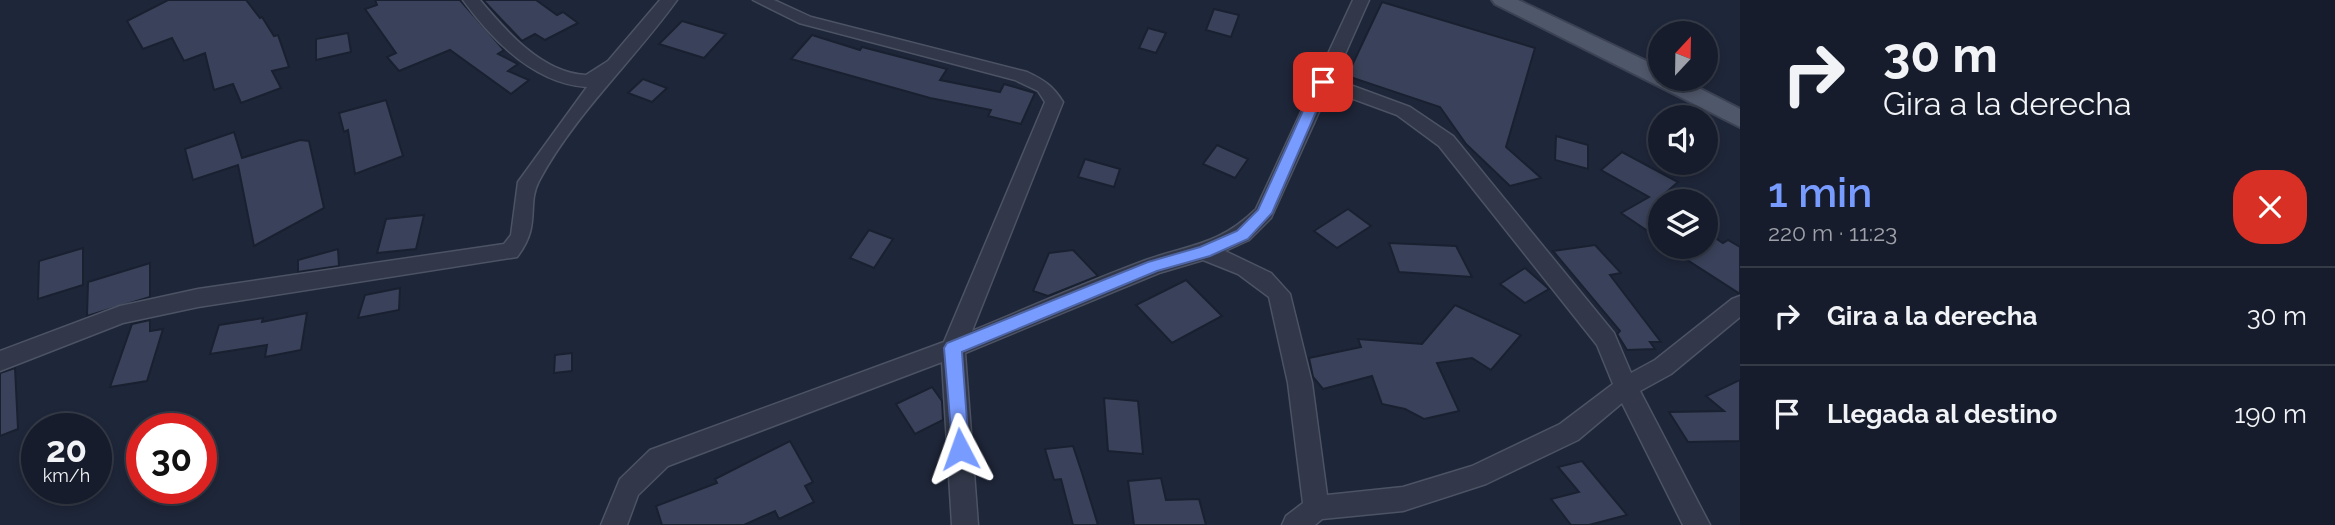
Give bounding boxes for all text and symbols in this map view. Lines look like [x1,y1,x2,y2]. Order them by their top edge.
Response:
north arrow [1648,21,1718,91]
map controls [1648,21,1718,259]
text: 30 m [1883,26,1998,83]
icon: right [1768,28,1859,119]
pin [1293,52,1353,112]
icon: arrive [1304,63,1342,101]
text: Gira a la derecha [1883,85,2131,122]
button: sound [1648,105,1718,175]
text: 1 min [1768,168,1872,217]
button: close [2233,170,2307,244]
button: layers [1648,189,1718,259]
text: 220 m · 11:23 [1768,219,1897,246]
icon: right [1768,297,1806,335]
text: Gira a la derecha [1827,301,2037,331]
text: 30 m [2247,301,2307,331]
icon: arrive [1768,395,1806,433]
text: Llegada al destino [1827,399,2057,429]
text: 190 m [2234,399,2307,429]
position arrow [923,412,997,486]
speed limit sign: 30 [126,413,217,504]
text: 20 [46,429,87,470]
text: km/h [43,465,90,486]

